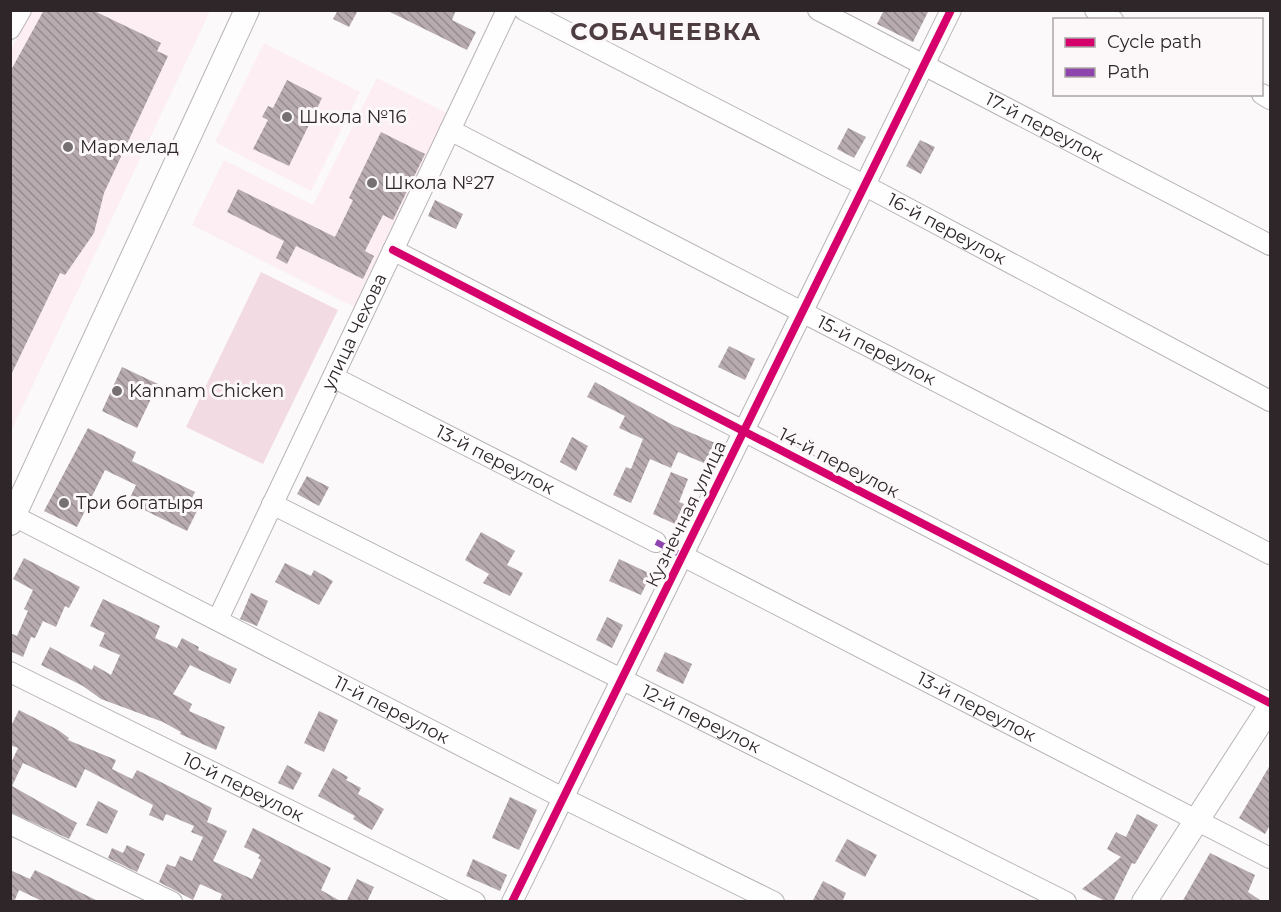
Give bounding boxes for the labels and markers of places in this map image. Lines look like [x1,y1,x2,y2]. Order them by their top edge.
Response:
place label: Школа №16 [299,106,406,128]
marker: Школа №16 [280,110,294,124]
place label: Мармелад [80,136,179,158]
marker: Мармелад [61,140,75,154]
place label: Школа №27 [384,172,495,194]
marker: Школа №27 [365,176,379,190]
place label: Kannam Chicken [129,380,284,402]
marker: Kannam Chicken [110,384,124,398]
place label: Три богатыря [76,492,204,514]
marker: Три богатыря [57,496,71,510]

